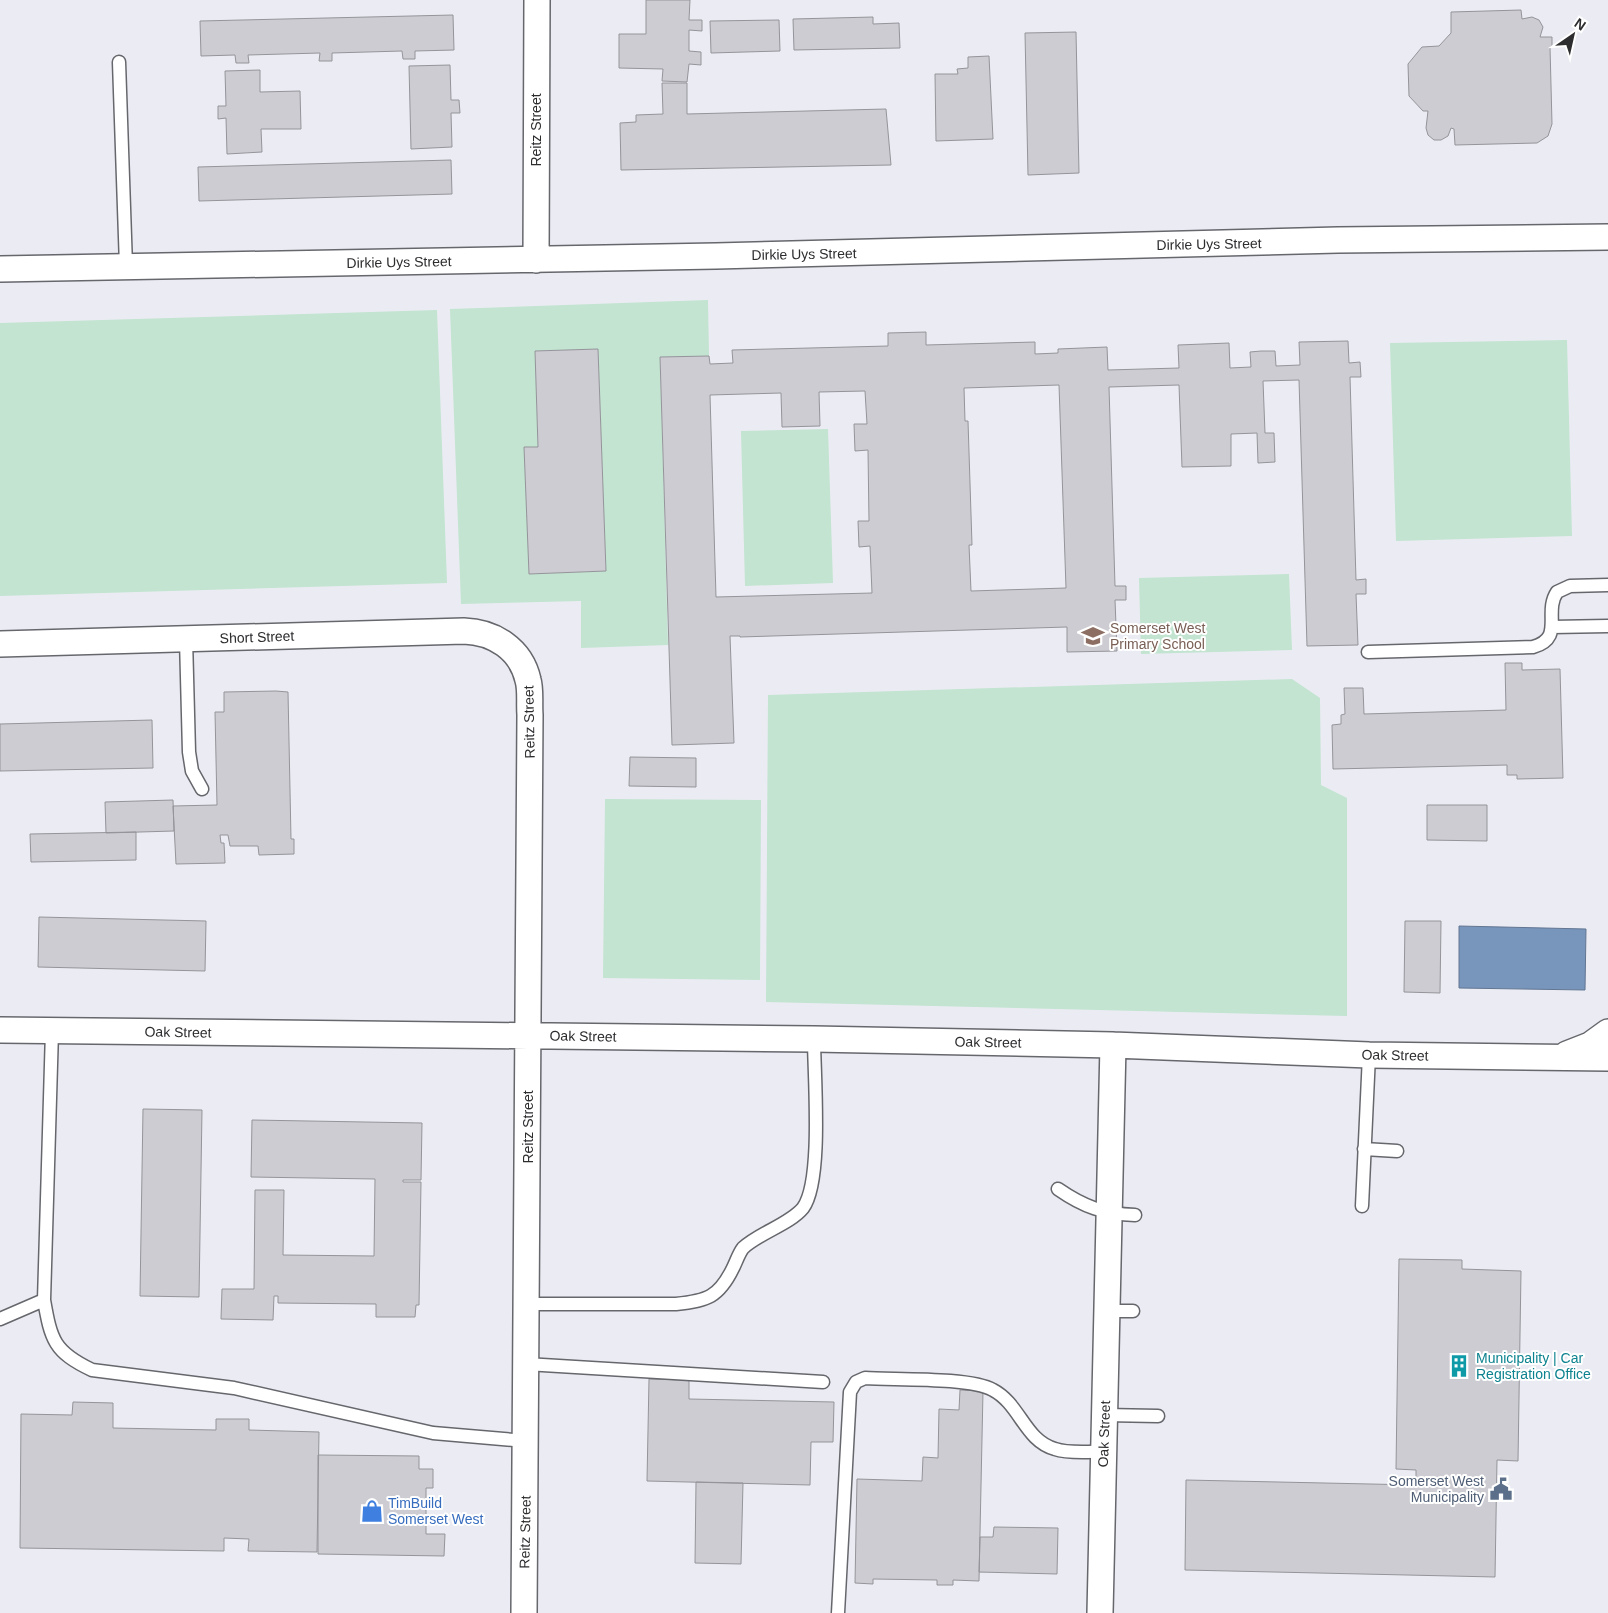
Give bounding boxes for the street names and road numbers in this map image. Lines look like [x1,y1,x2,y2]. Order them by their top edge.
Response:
street label: Reitz Street [528,93,544,167]
street label: Dirkie Uys Street [1156,235,1262,253]
street label: Dirkie Uys Street [751,245,857,263]
street label: Dirkie Uys Street [346,253,452,271]
street label: Short Street [219,628,295,646]
street label: Reitz Street [520,685,538,759]
street label: Oak Street [144,1023,212,1041]
street label: Oak Street [549,1027,617,1045]
street label: Oak Street [954,1033,1022,1051]
street label: Oak Street [1361,1046,1429,1064]
street label: Reitz Street [520,1090,536,1164]
street label: Oak Street [1095,1400,1113,1468]
street label: Reitz Street [516,1495,534,1569]

